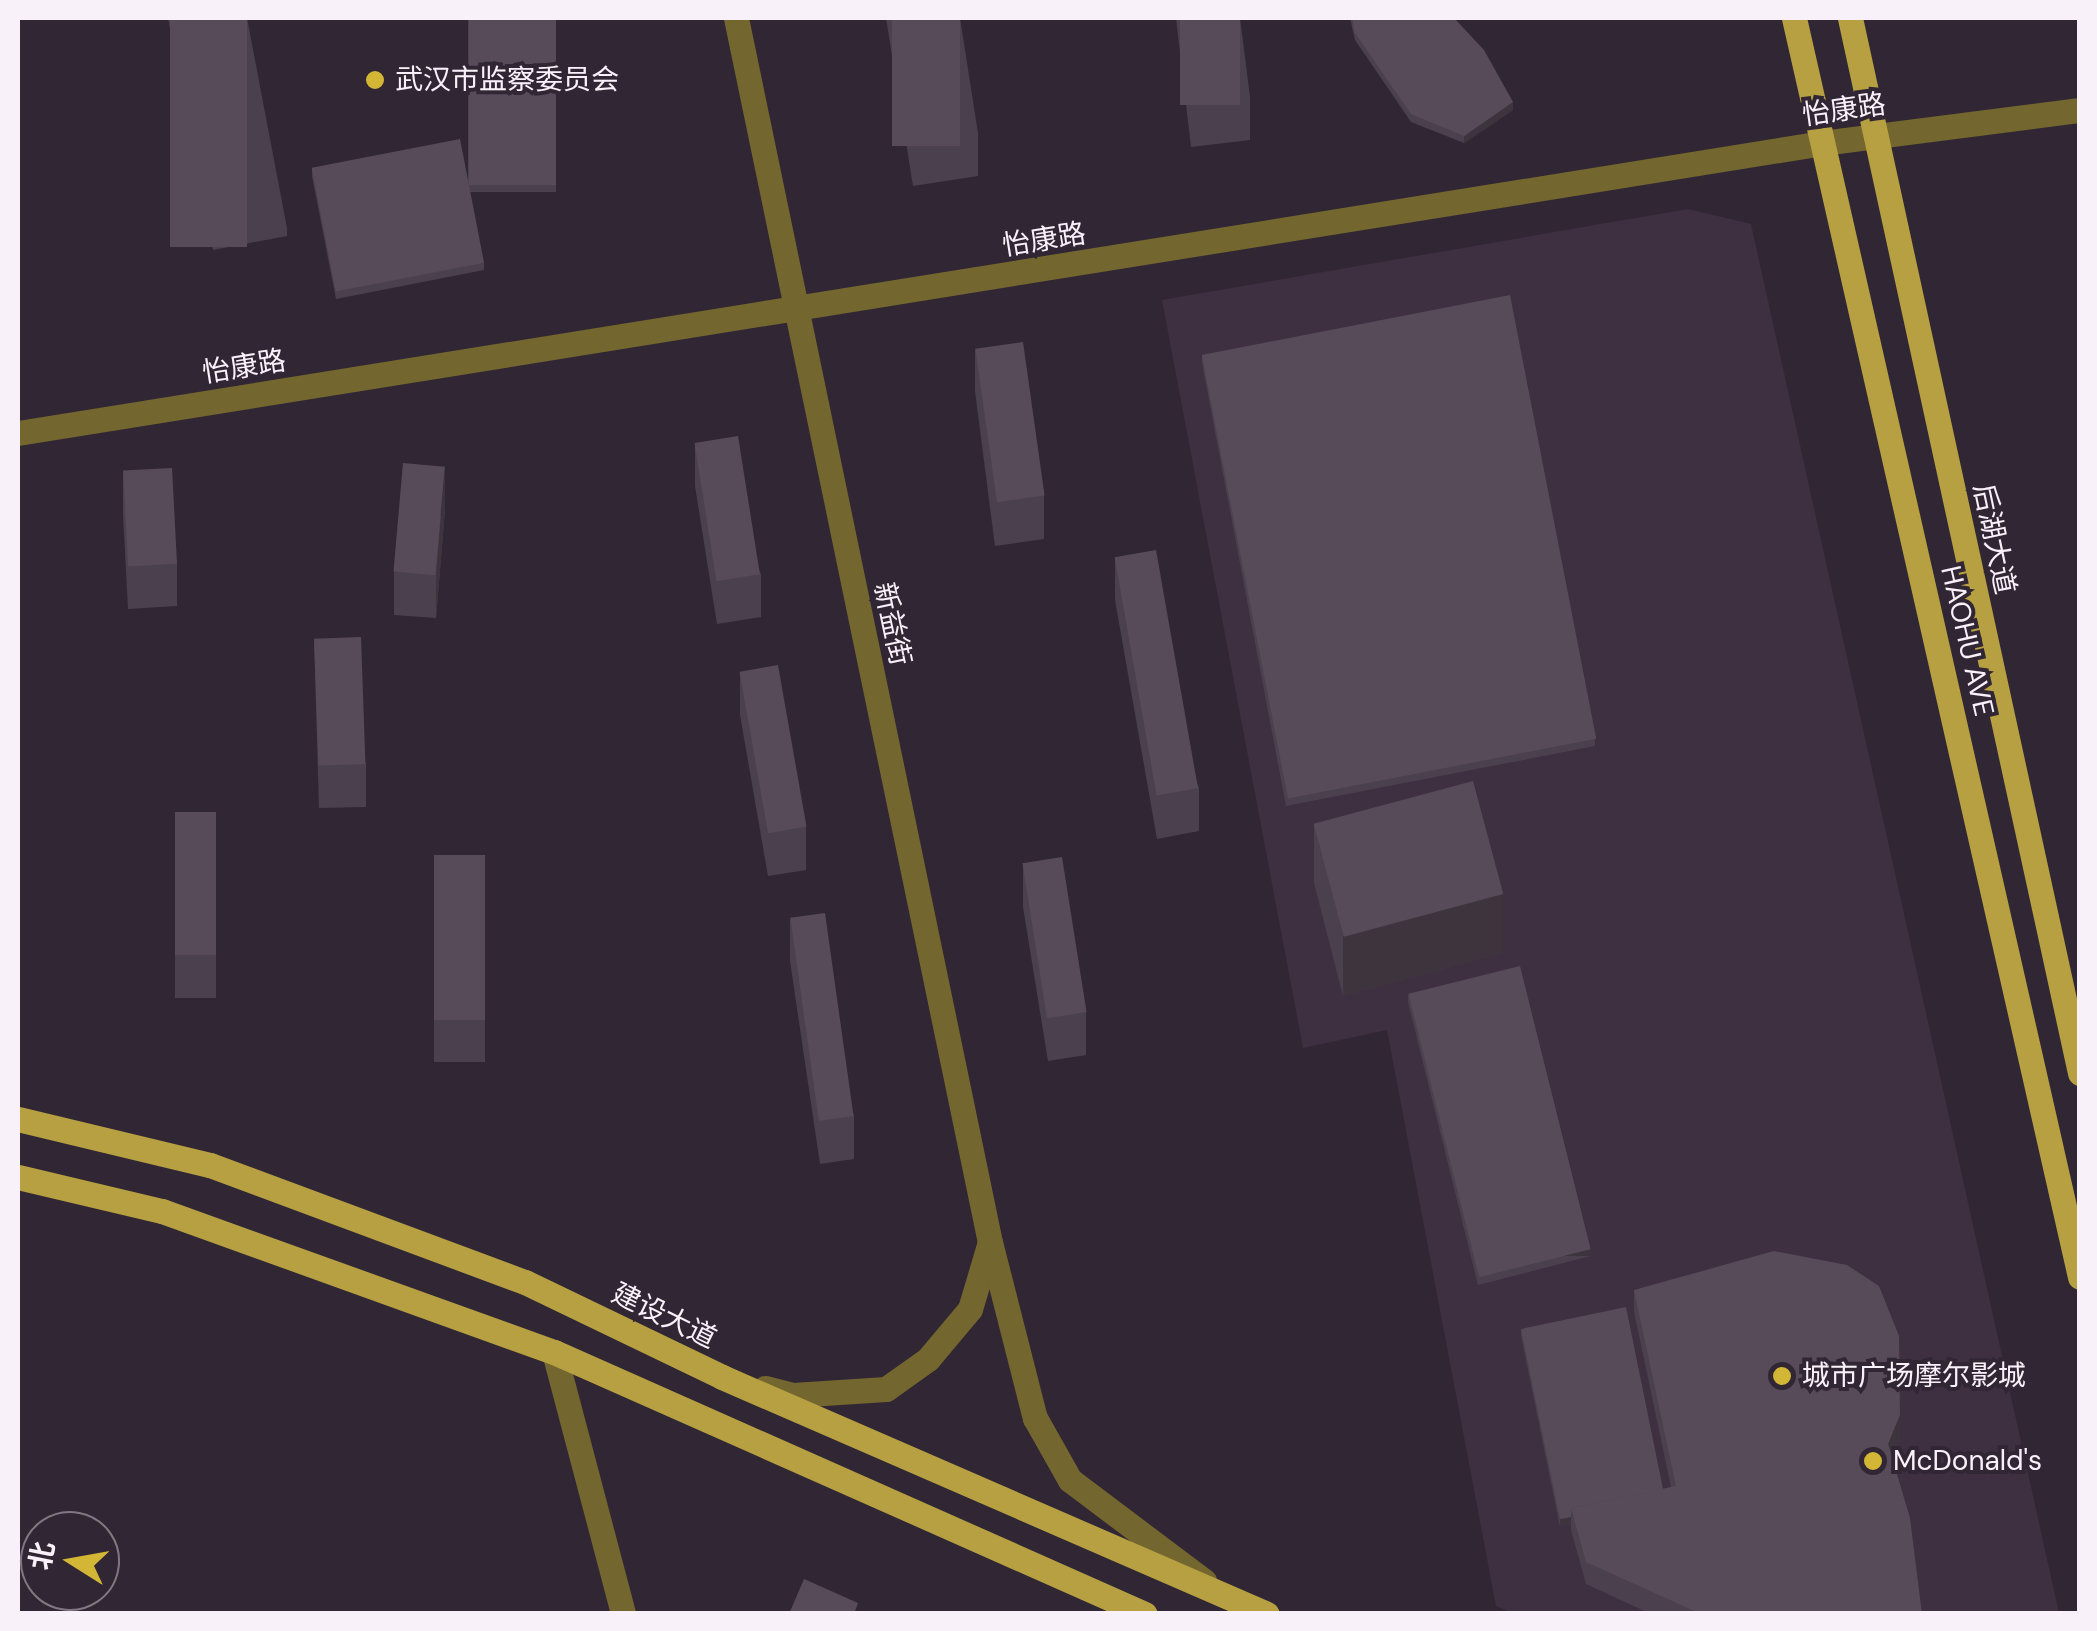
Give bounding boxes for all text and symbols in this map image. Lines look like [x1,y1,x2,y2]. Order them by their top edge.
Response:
place label: 武汉市监察委员会 [395,63,619,97]
marker: 武汉市监察委员会 [364,69,386,91]
street label: 怡康路 [1800,88,1888,132]
street label: 怡康路 [1000,217,1088,263]
street label: 怡康路 [200,344,288,390]
street label: 后湖大道 [1966,481,2022,597]
street label: HAOHU AVE [1933,562,2001,720]
street label: 新益街 [867,579,917,669]
street label: 建设大道 [606,1276,722,1356]
place label: 城市广场摩尔影城 [1802,1359,2026,1393]
marker: 城市广场摩尔影城 [1771,1365,1793,1387]
place label: McDonald's [1893,1444,2042,1478]
marker: McDonald's [1862,1450,1884,1472]
north arrow [20,1511,120,1611]
text: 北 [21,1538,63,1573]

